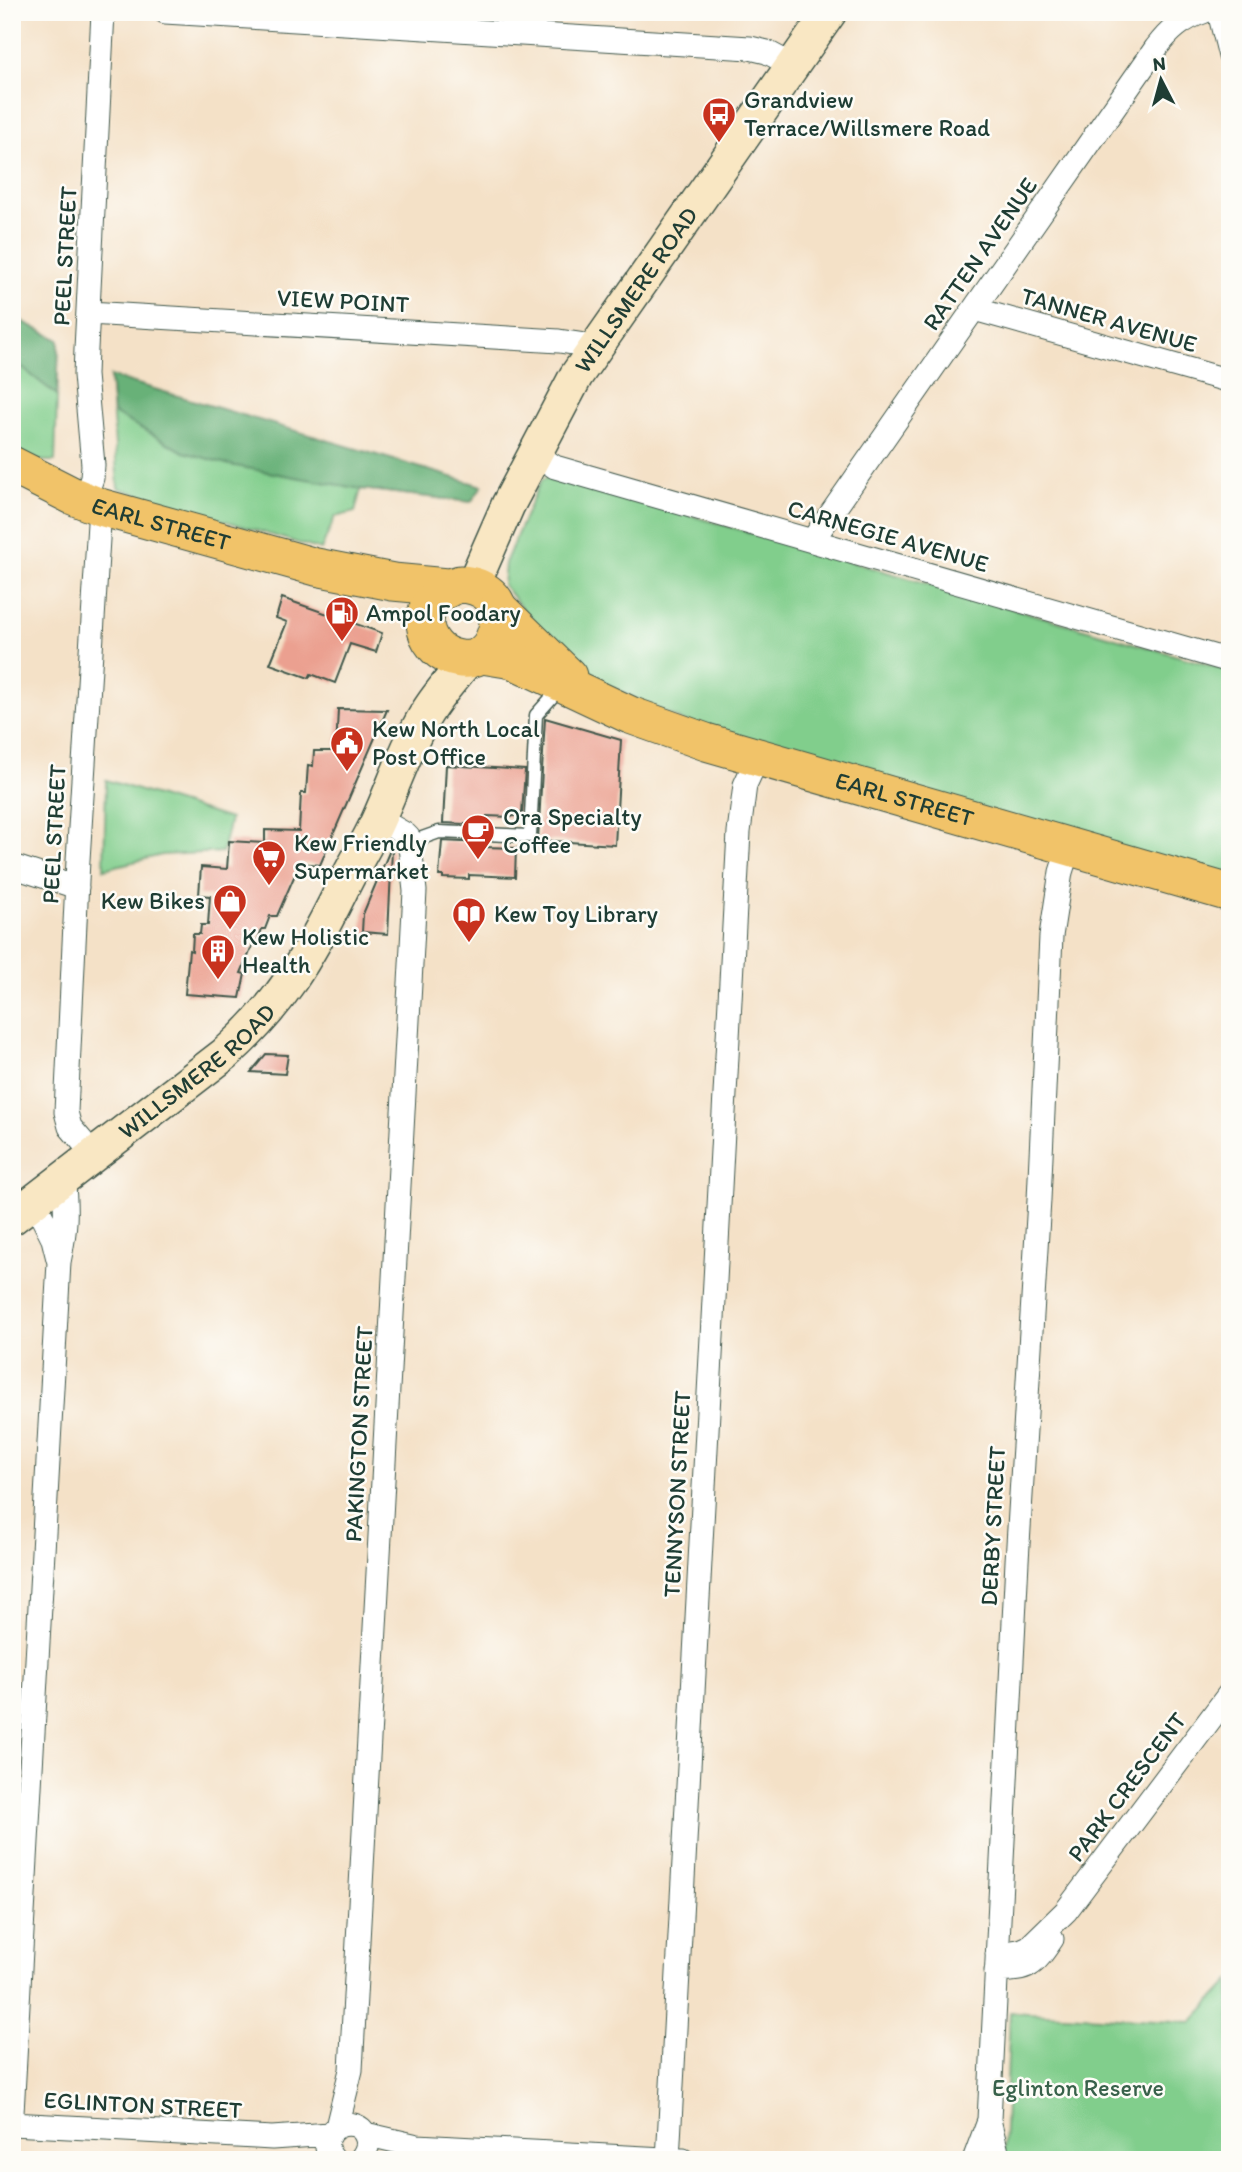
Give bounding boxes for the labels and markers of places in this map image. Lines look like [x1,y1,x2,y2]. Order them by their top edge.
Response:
place label: Grandview Terrace/Willsmere Road [744,85,990,142]
bus stop icon: Grandview Terrace/Willsmere Road [700,95,738,144]
fuel station icon: Ampol Foodary [323,594,361,643]
place label: Ampol Foodary [366,598,521,627]
place label: Kew North Local Post Office [372,714,540,771]
public building icon: Kew North Local Post Office [328,724,366,773]
place label: Ora Specialty Coffee [503,802,642,859]
cafe icon: Ora Specialty Coffee [459,812,497,861]
place label: Kew Friendly Supermarket [294,828,429,885]
supermarket icon: Kew Friendly Supermarket [250,838,288,887]
shop icon: Kew Bikes [211,882,249,931]
place label: Kew Bikes [101,886,205,915]
library icon: Kew Toy Library [450,895,488,944]
place label: Kew Toy Library [494,899,659,928]
place label: Kew Holistic Health [242,922,369,979]
building icon: Kew Holistic Health [199,932,237,981]

